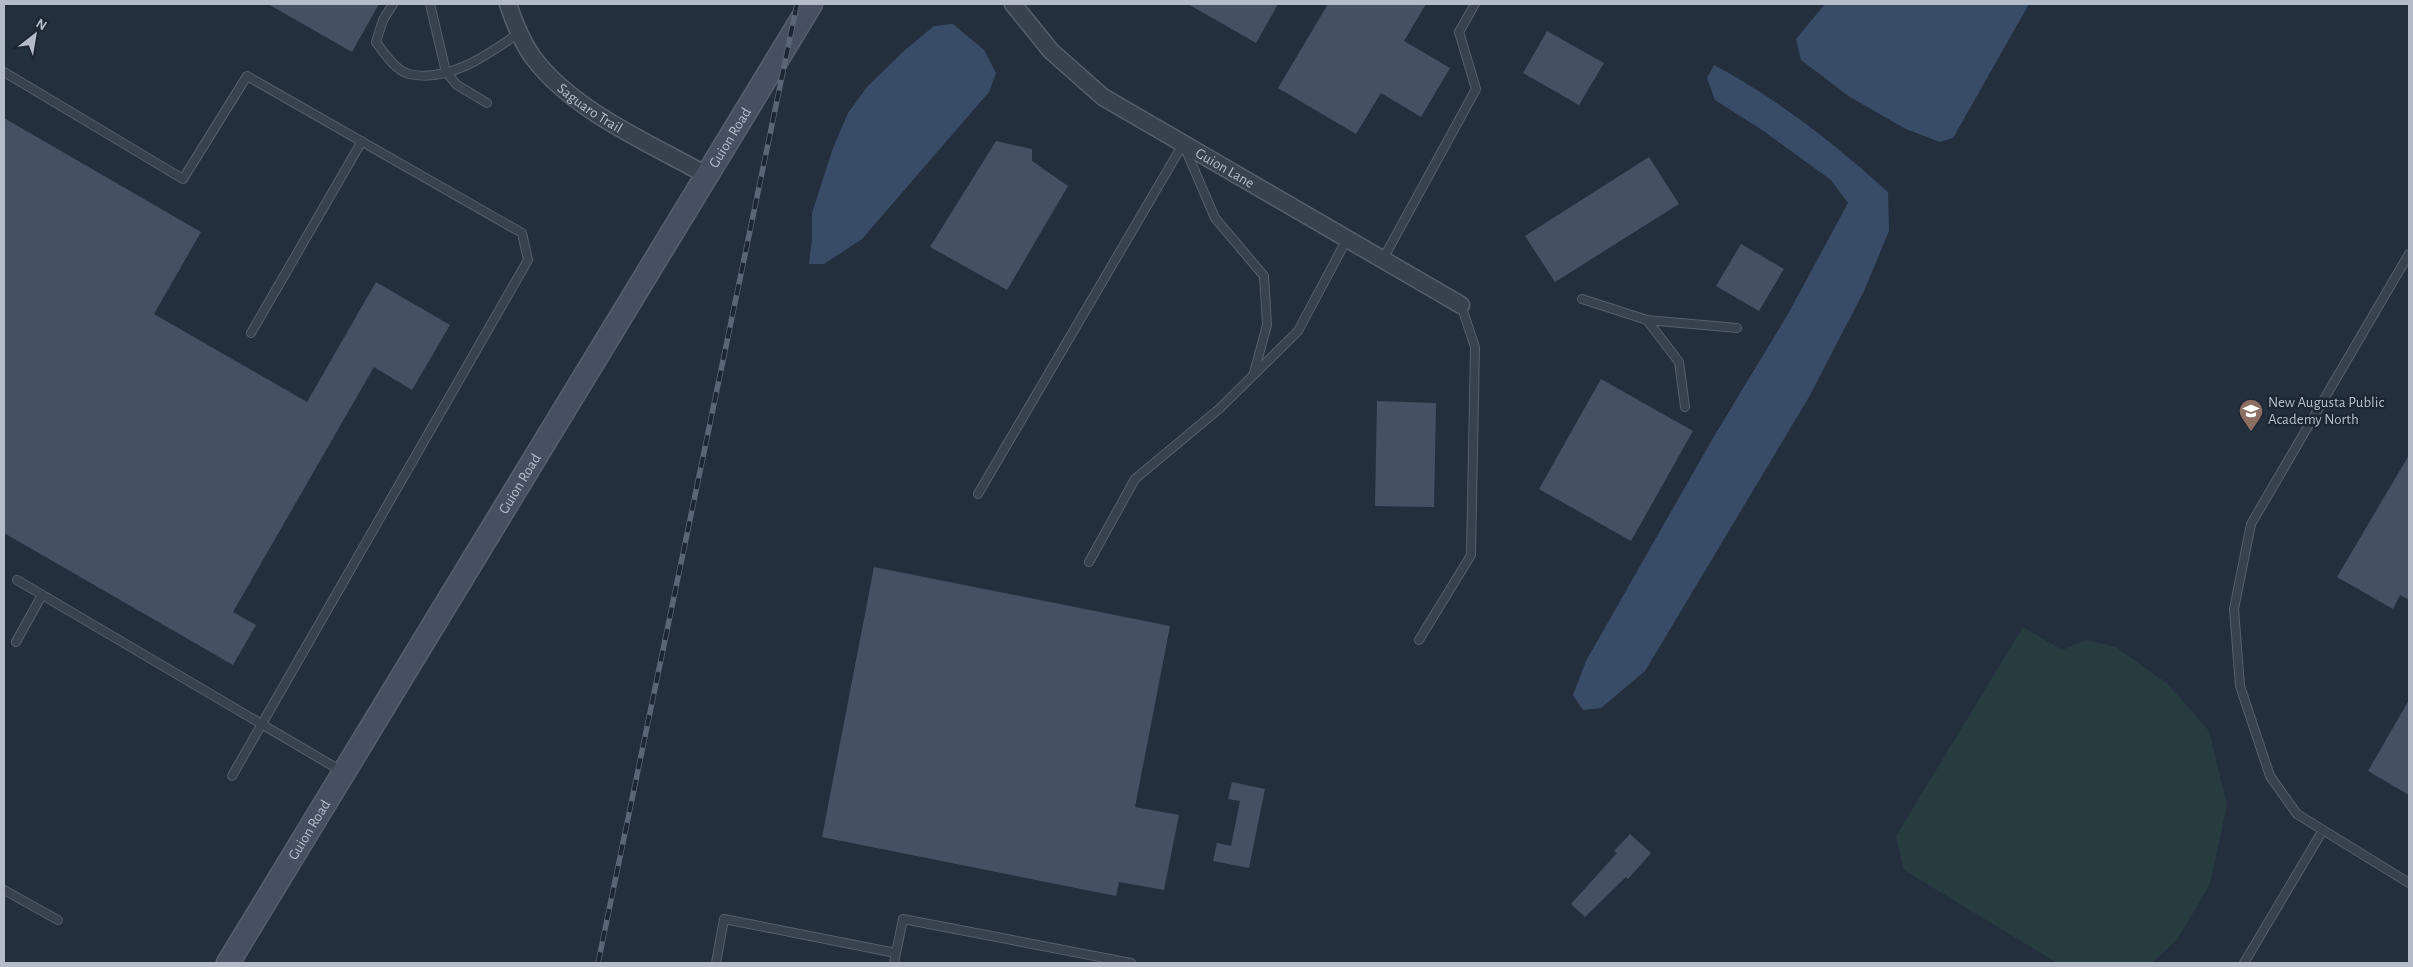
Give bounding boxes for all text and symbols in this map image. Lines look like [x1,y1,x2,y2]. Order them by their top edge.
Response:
north arrow [10,10,60,60]
text: N [33,16,49,33]
street label: Saguaro Trail [554,81,625,136]
street label: Guion Road [706,105,754,170]
street label: Guion Lane [1193,145,1257,191]
place label: New Augusta Public Academy North [2268,395,2384,427]
school or university icon: New Augusta Public Academy North [2238,398,2264,432]
street label: Guion Road [496,451,544,517]
street label: Guion Road [286,797,333,863]

